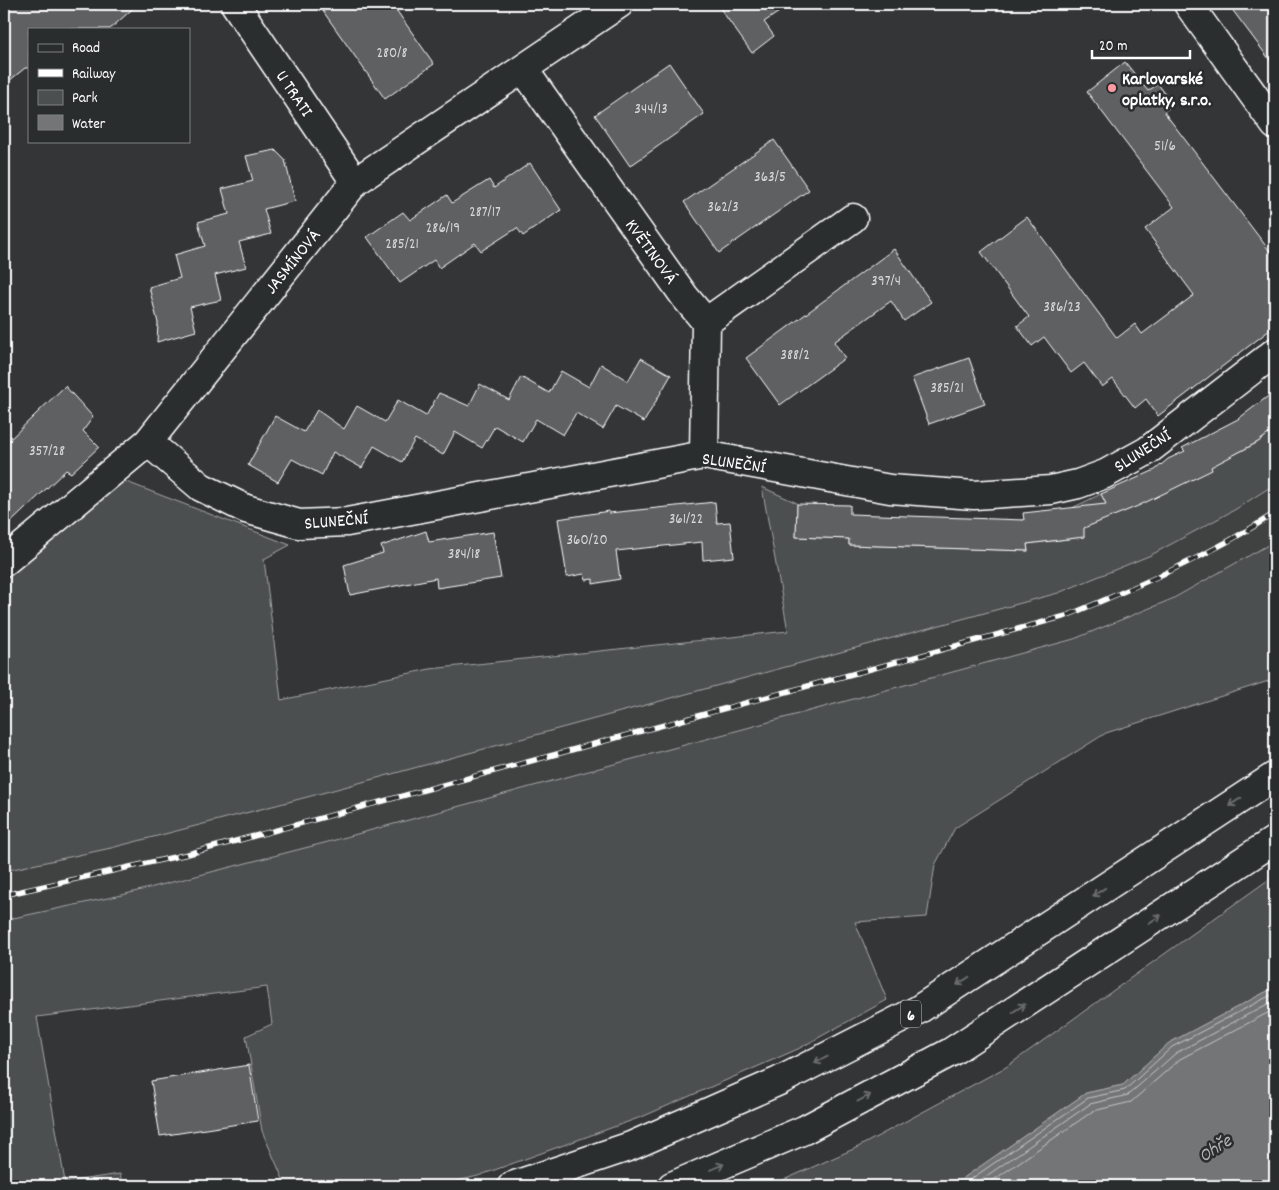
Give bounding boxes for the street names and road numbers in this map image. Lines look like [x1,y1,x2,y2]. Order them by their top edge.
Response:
street label: U TRATI [268,66,318,123]
street label: KVĚTINOVÁ [618,215,682,290]
street label: JASMÍNOVÁ [260,225,328,300]
street label: SLUNEČNÍ [1110,424,1178,480]
street label: SLUNEČNÍ [700,448,768,481]
street label: SLUNEČNÍ [303,507,370,538]
road number: 6 [901,1001,921,1028]

